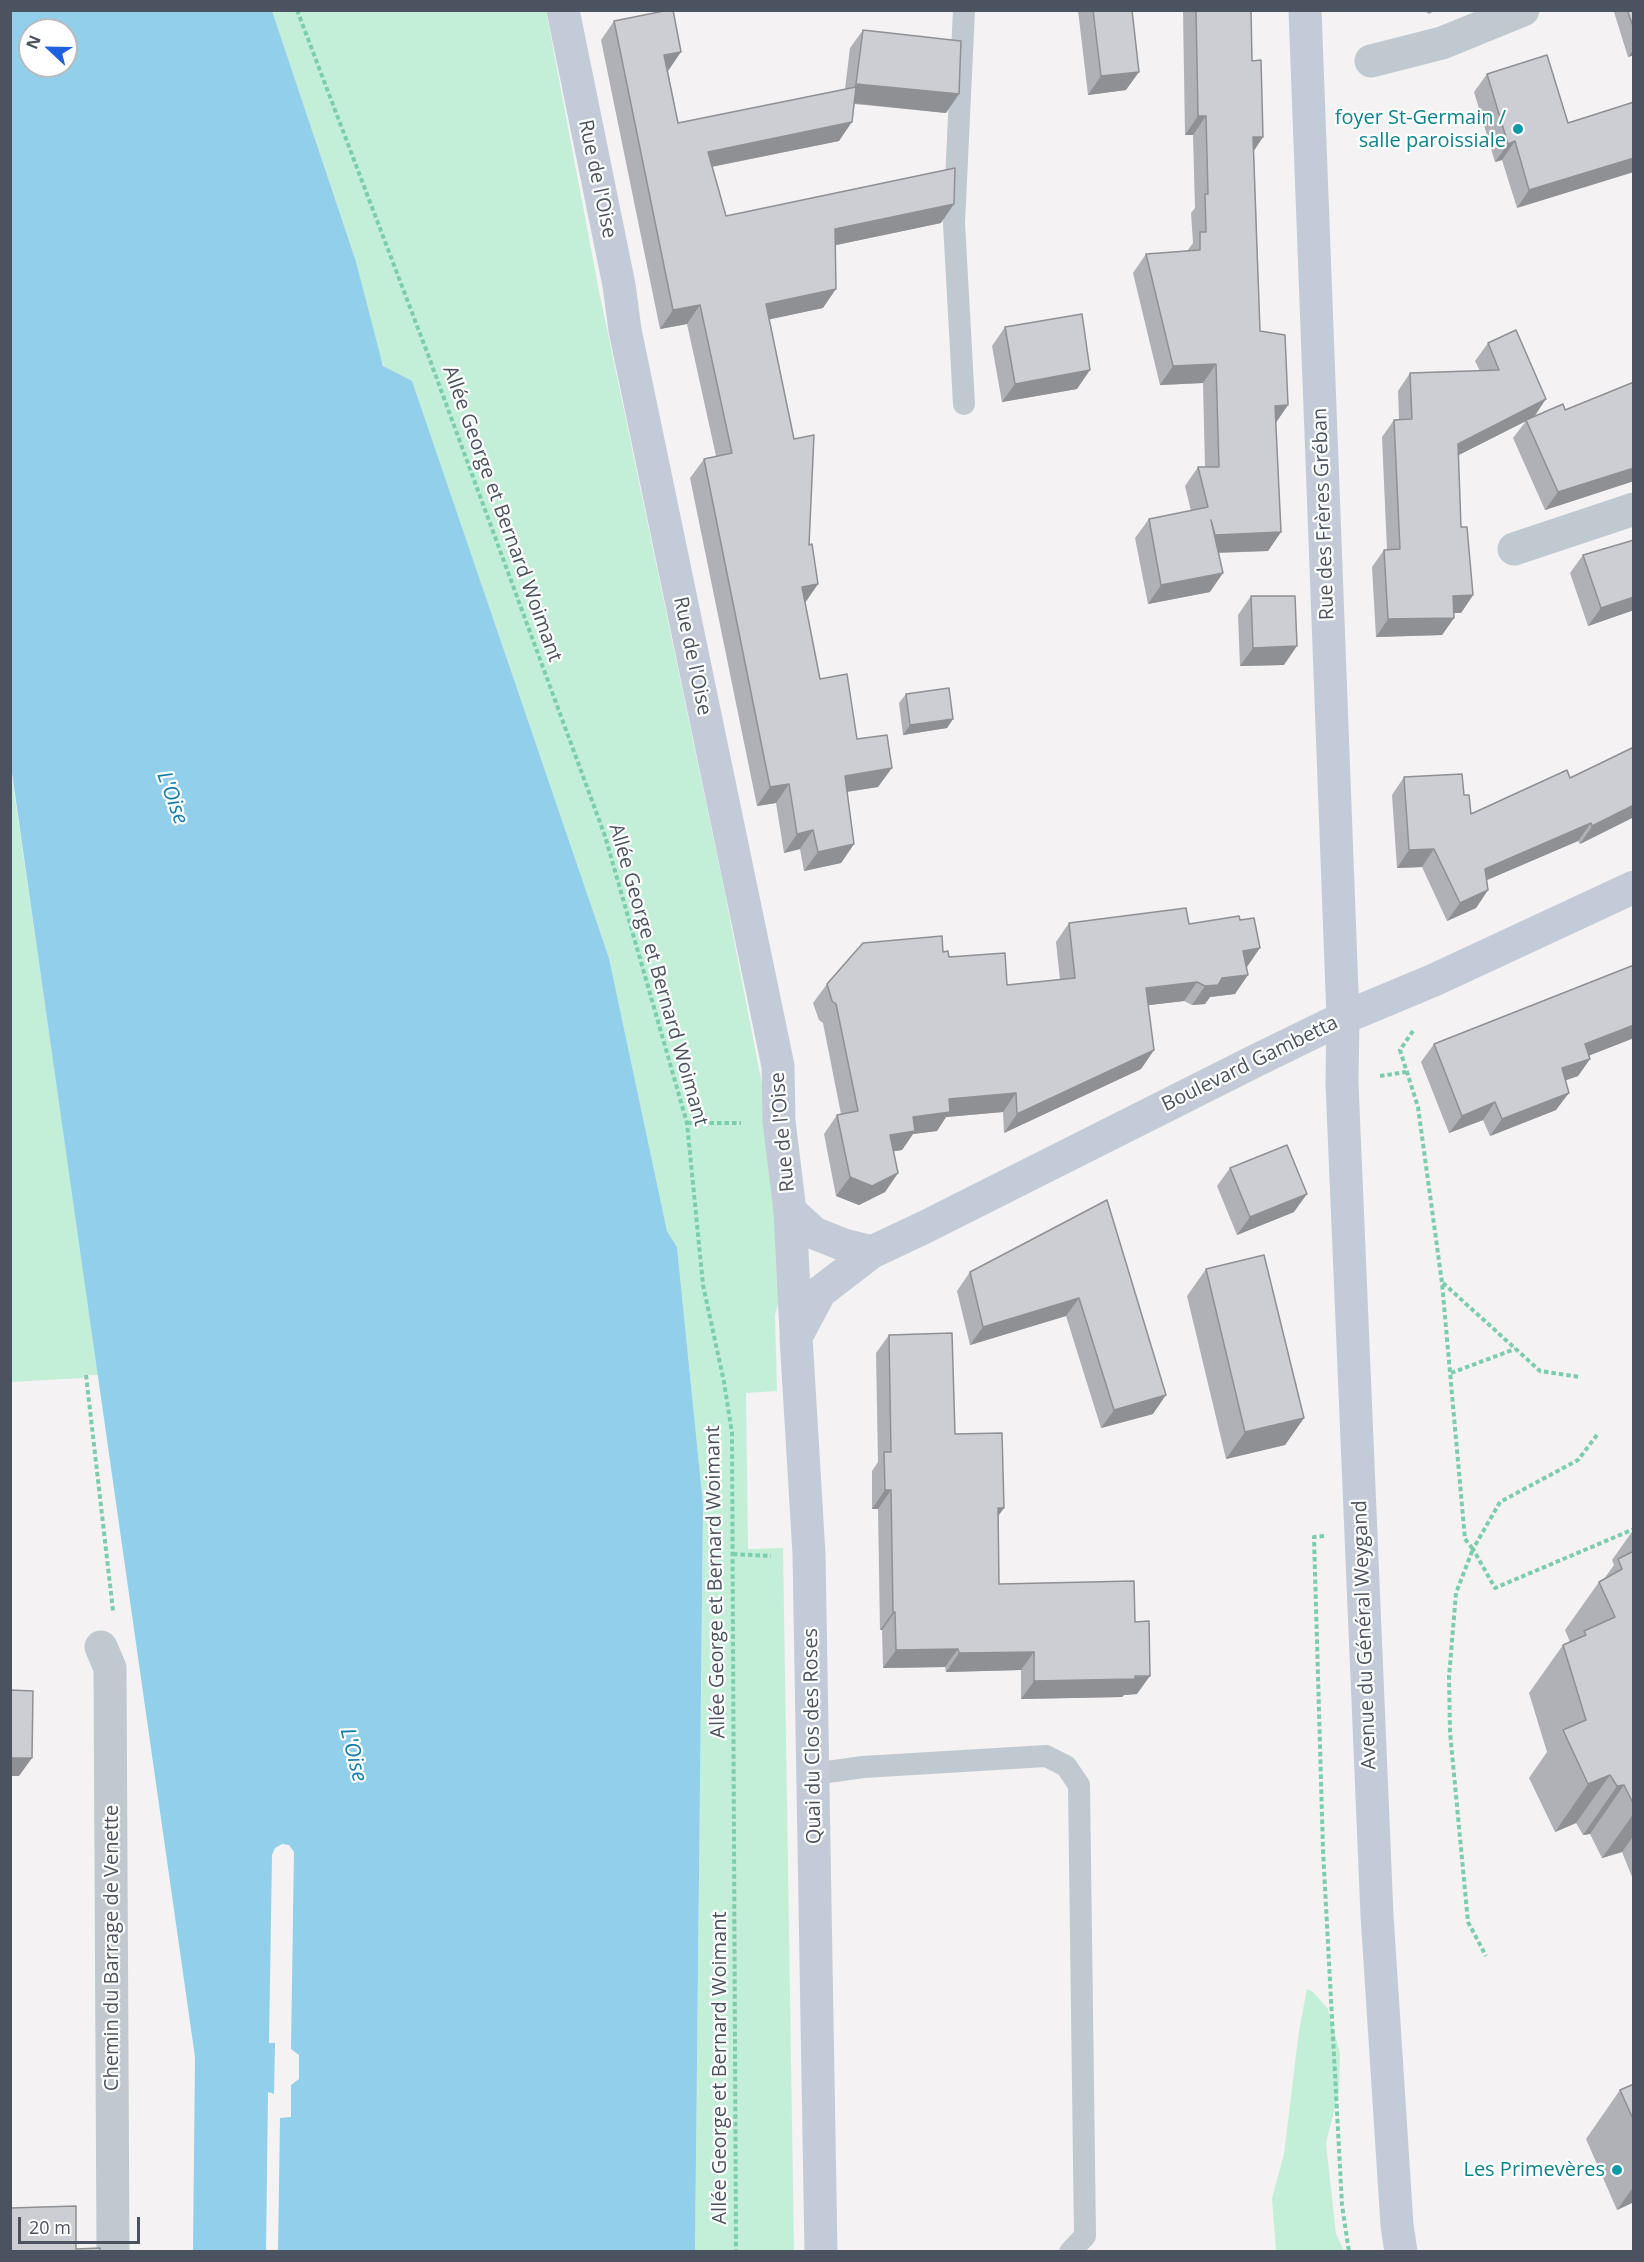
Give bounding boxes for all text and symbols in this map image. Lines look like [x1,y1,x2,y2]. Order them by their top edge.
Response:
north arrow [18,18,78,78]
text: N [21,32,46,52]
place label: foyer St-Germain / salle paroissiale [1335,106,1506,153]
street label: Rue de l'Oise [573,118,621,240]
marker: foyer St-Germain / salle paroissiale [1511,122,1525,136]
street label: Allée George et Bernard Woimant [437,363,567,665]
street label: Rue des Frères Gréban [1308,407,1340,621]
street label: Rue de l'Oise [668,595,716,717]
water label: L'Oise [151,768,193,828]
street label: Allée George et Bernard Woimant [603,821,713,1129]
street label: Boulevard Gambetta [1158,1011,1342,1117]
street label: Rue de l'Oise [766,1071,800,1193]
street label: Allée George et Bernard Woimant [701,1425,731,1739]
street label: Avenue du Général Weygand [1348,1500,1382,1770]
street label: Quai du Clos des Roses [799,1628,827,1844]
water label: L'Oise [334,1725,372,1785]
street label: Chemin du Barrage de Venette [100,1805,124,2091]
street label: Allée George et Bernard Woimant [708,1911,732,2225]
place label: Les Primevères [1463,2158,1605,2182]
marker: Les Primevères [1610,2163,1624,2177]
scale bar [21,2205,142,2243]
text: 20 m [29,2215,71,2239]

